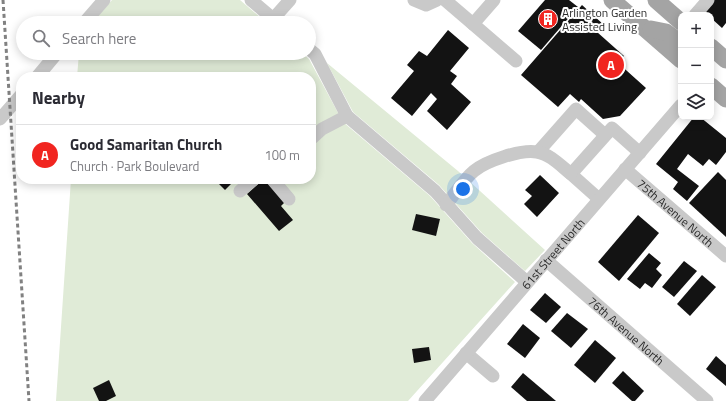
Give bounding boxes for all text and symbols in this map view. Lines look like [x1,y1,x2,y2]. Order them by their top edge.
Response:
place label: Arlington Garden Assisted Living [562,3,647,36]
building icon: Arlington Garden Assisted Living [537,8,559,30]
map controls [678,12,714,120]
button: + [678,12,714,48]
search box [16,16,316,60]
icon: search [30,27,52,49]
text: Search here [62,27,136,50]
button: − [678,48,714,84]
pin: A [598,50,624,80]
button: layers [678,84,714,120]
text: Nearby [32,85,85,111]
text: Good Samaritan Church [70,133,222,156]
text: A [41,145,49,165]
text: 100 m [264,145,300,165]
text: Church · Park Boulevard [70,156,199,176]
street label: 75th Avenue North [633,174,718,251]
your location [453,179,473,199]
street label: 61st Street North [516,214,589,293]
street label: 76th Avenue North [584,292,669,369]

